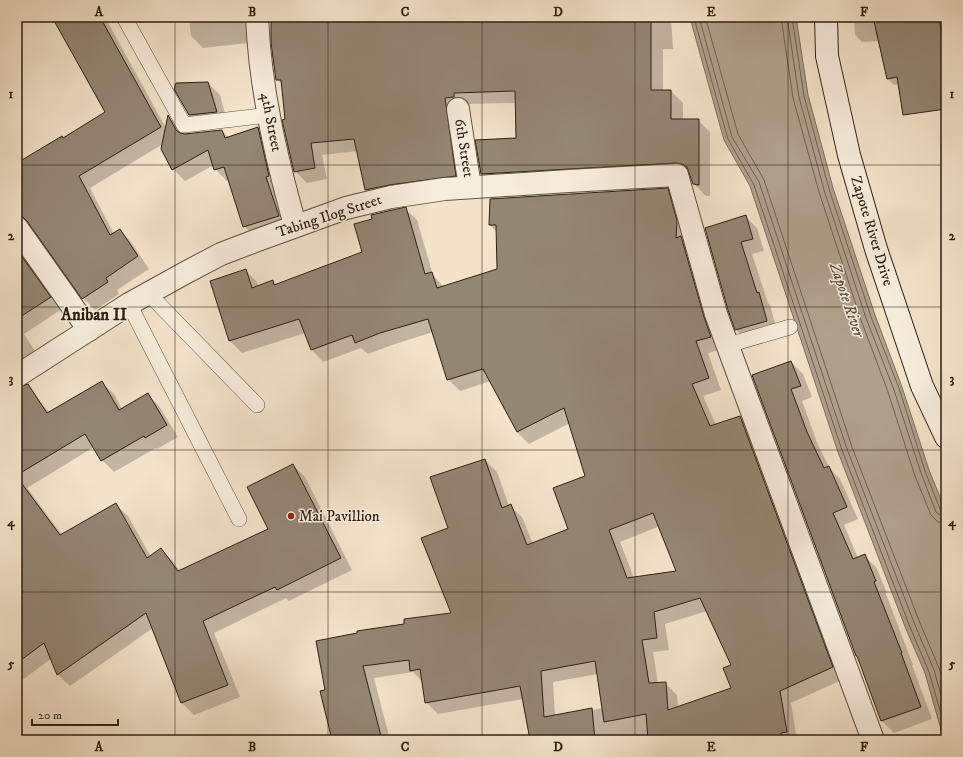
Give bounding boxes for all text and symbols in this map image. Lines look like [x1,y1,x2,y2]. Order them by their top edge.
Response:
text: A [94,4,104,20]
text: B [248,4,256,20]
text: C [401,4,410,20]
text: D [553,4,563,20]
text: E [706,4,716,20]
text: F [860,4,869,20]
text: 1 [9,86,14,102]
text: 1 [950,86,955,102]
street label: 4th Street [256,91,286,153]
street label: 6th Street [450,117,478,179]
street label: Zapote River Drive [846,174,898,288]
street label: Tabing Ilog Street [274,190,384,242]
text: 2 [8,228,15,244]
text: 2 [949,228,956,244]
water label: Zapote River [825,259,869,341]
district label: Aniban II [60,304,127,326]
text: 3 [9,371,14,387]
text: 3 [950,371,955,387]
place label: Mai Pavillion [299,507,380,526]
marker: Mai Pavillion [286,511,296,521]
text: 4 [6,514,15,531]
text: 4 [947,514,956,531]
text: 5 [7,656,15,672]
text: 5 [948,656,956,672]
scale bar [32,701,118,727]
text: 20 m [38,708,62,723]
text: A [94,739,104,755]
text: B [248,739,256,755]
text: C [401,739,410,755]
text: D [553,739,563,755]
text: E [706,739,716,755]
text: F [860,739,869,755]

